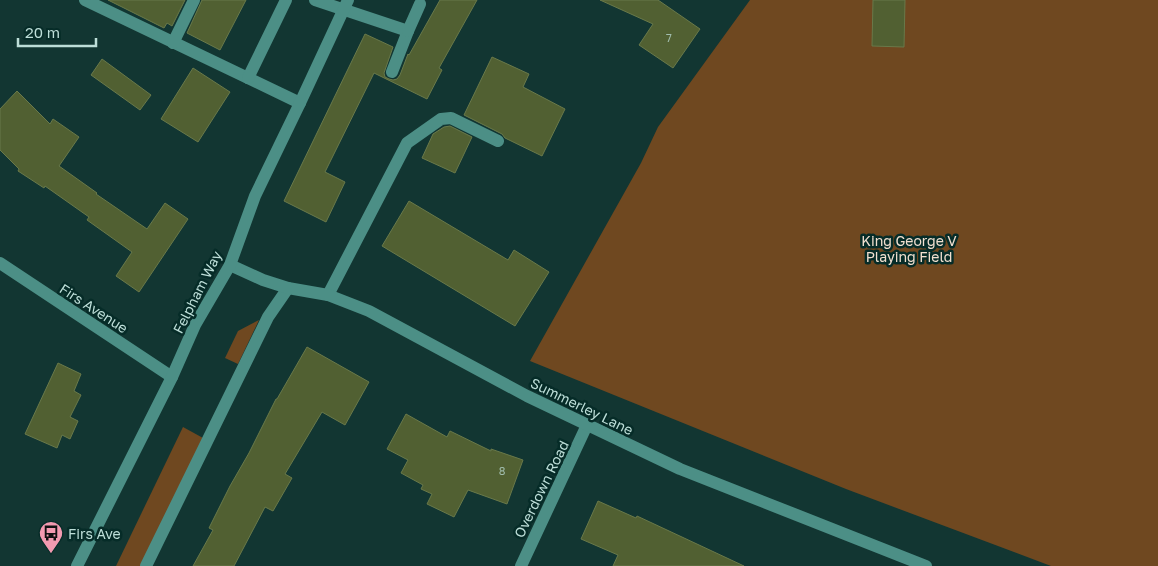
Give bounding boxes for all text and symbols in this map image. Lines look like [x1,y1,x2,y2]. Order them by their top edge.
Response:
scale bar [18,15,95,47]
text: 20 m [25,23,60,41]
house number: 7 [666,31,672,44]
park label: King George V Playing Field [861,232,957,265]
street label: Felpham Way [169,248,225,336]
street label: Firs Avenue [57,280,131,336]
street label: Summerley Lane [528,374,636,438]
street label: Overdown Road [510,438,572,540]
house number: 8 [499,464,506,477]
bus stop icon: Firs Ave [38,520,64,554]
place label: Firs Ave [68,525,121,542]

